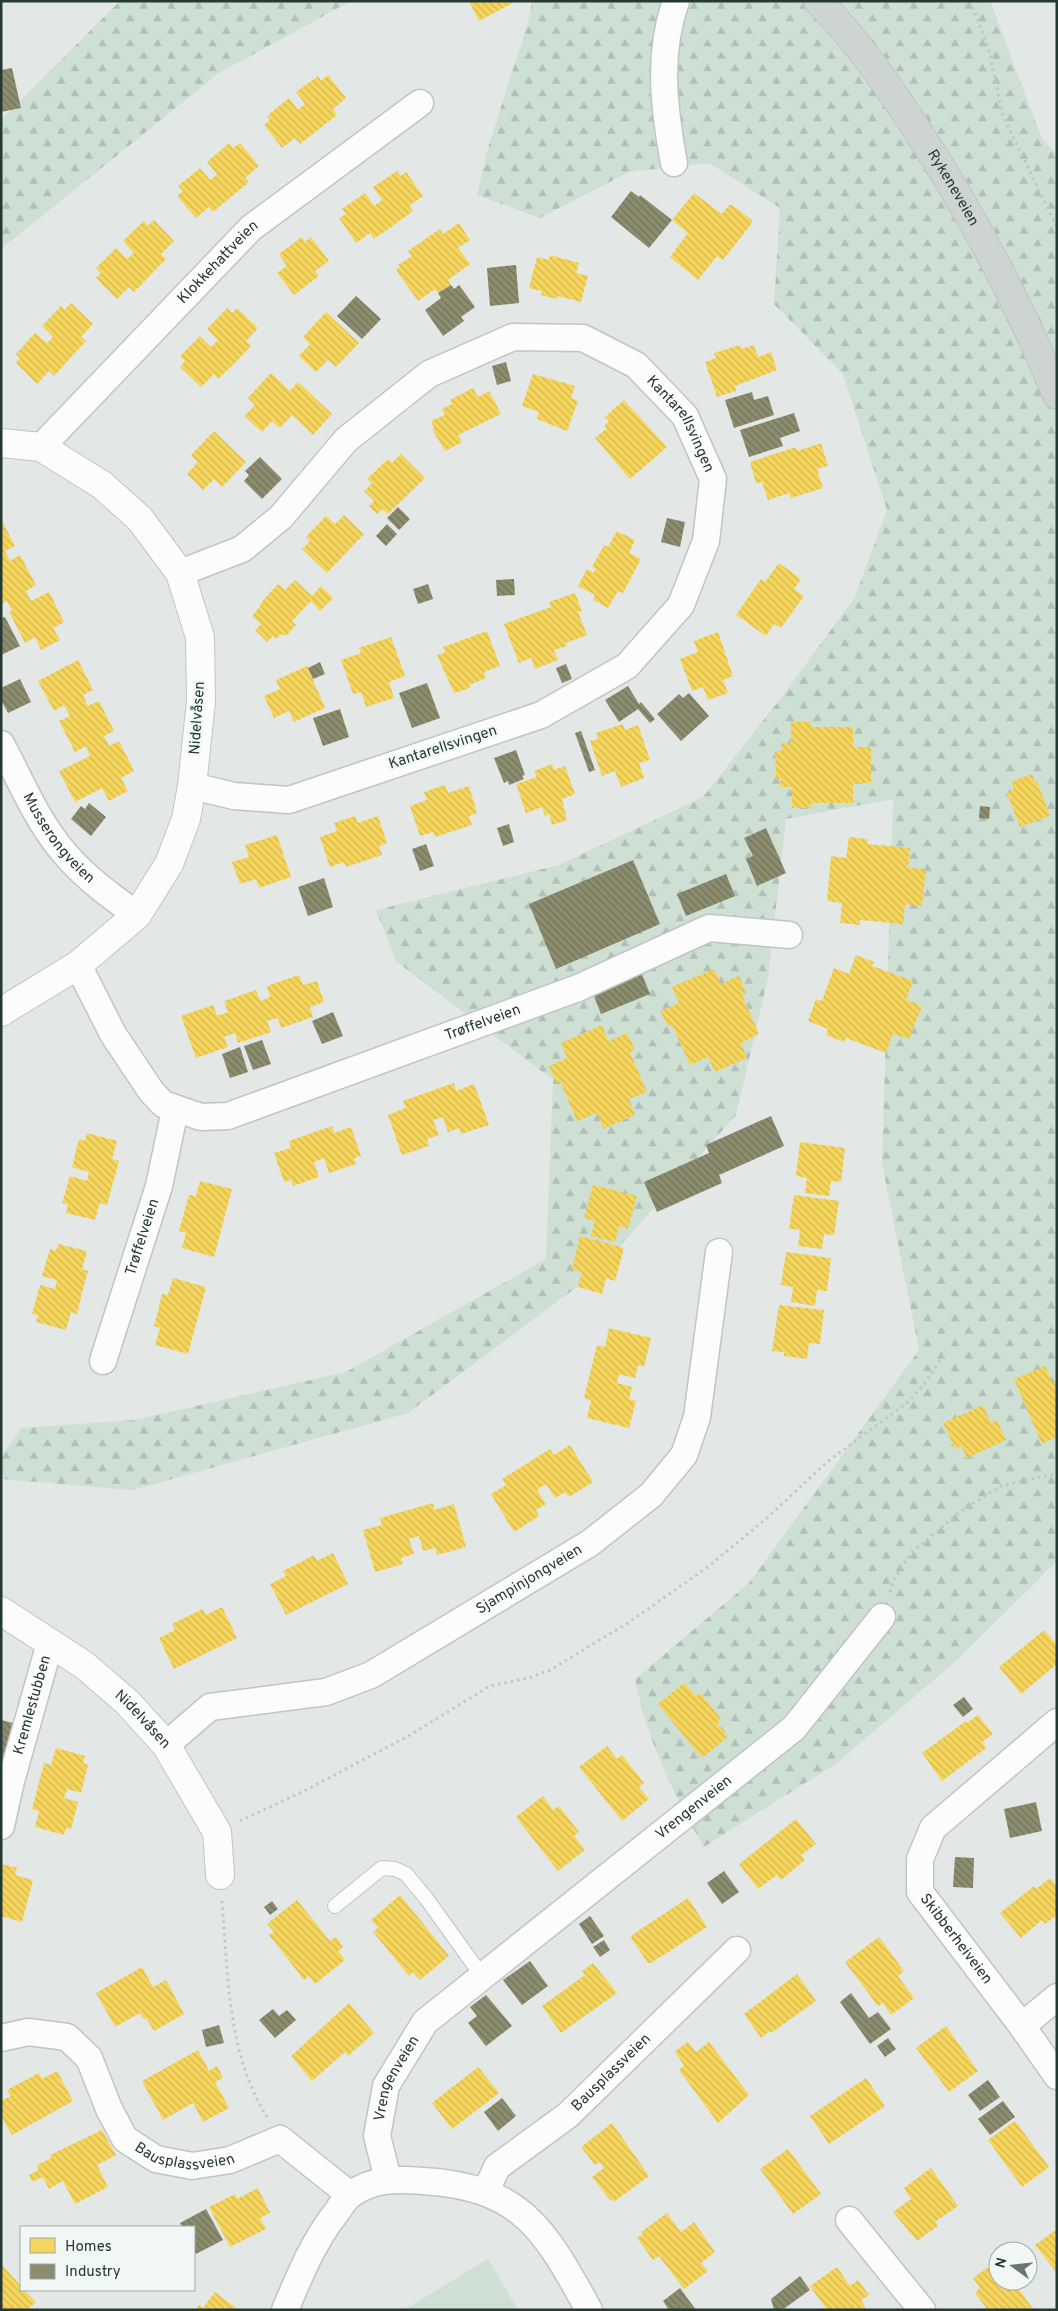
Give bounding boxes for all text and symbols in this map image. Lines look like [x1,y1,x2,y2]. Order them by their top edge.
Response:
street label: Rykeneveien [923,146,983,230]
street label: Klokkehattveien [174,216,262,308]
street label: Kantarellsvingen [642,372,718,475]
street label: Nidelvåsen [186,681,210,755]
street label: Kantarellsvingen [386,722,500,774]
street label: Musserongveien [18,789,99,888]
street label: Trøffelveien [442,1000,523,1045]
street label: Trøffelveien [121,1196,164,1278]
street label: Sjampinjongveien [473,1540,586,1619]
street label: Kremlestubben [9,1653,56,1757]
street label: Nidelvåsen [110,1686,174,1753]
street label: Vrengenveien [652,1771,736,1844]
street label: Skibberheiveien [915,1890,996,1988]
street label: Bausplassveien [568,2030,655,2116]
street label: Vrengenveien [370,2032,424,2123]
street label: Bausplassveien [131,2138,238,2175]
legend [20,2226,195,2291]
text: Homes [65,2238,112,2257]
north arrow [988,2241,1038,2291]
text: N [992,2256,1011,2270]
text: Industry [65,2263,121,2282]

